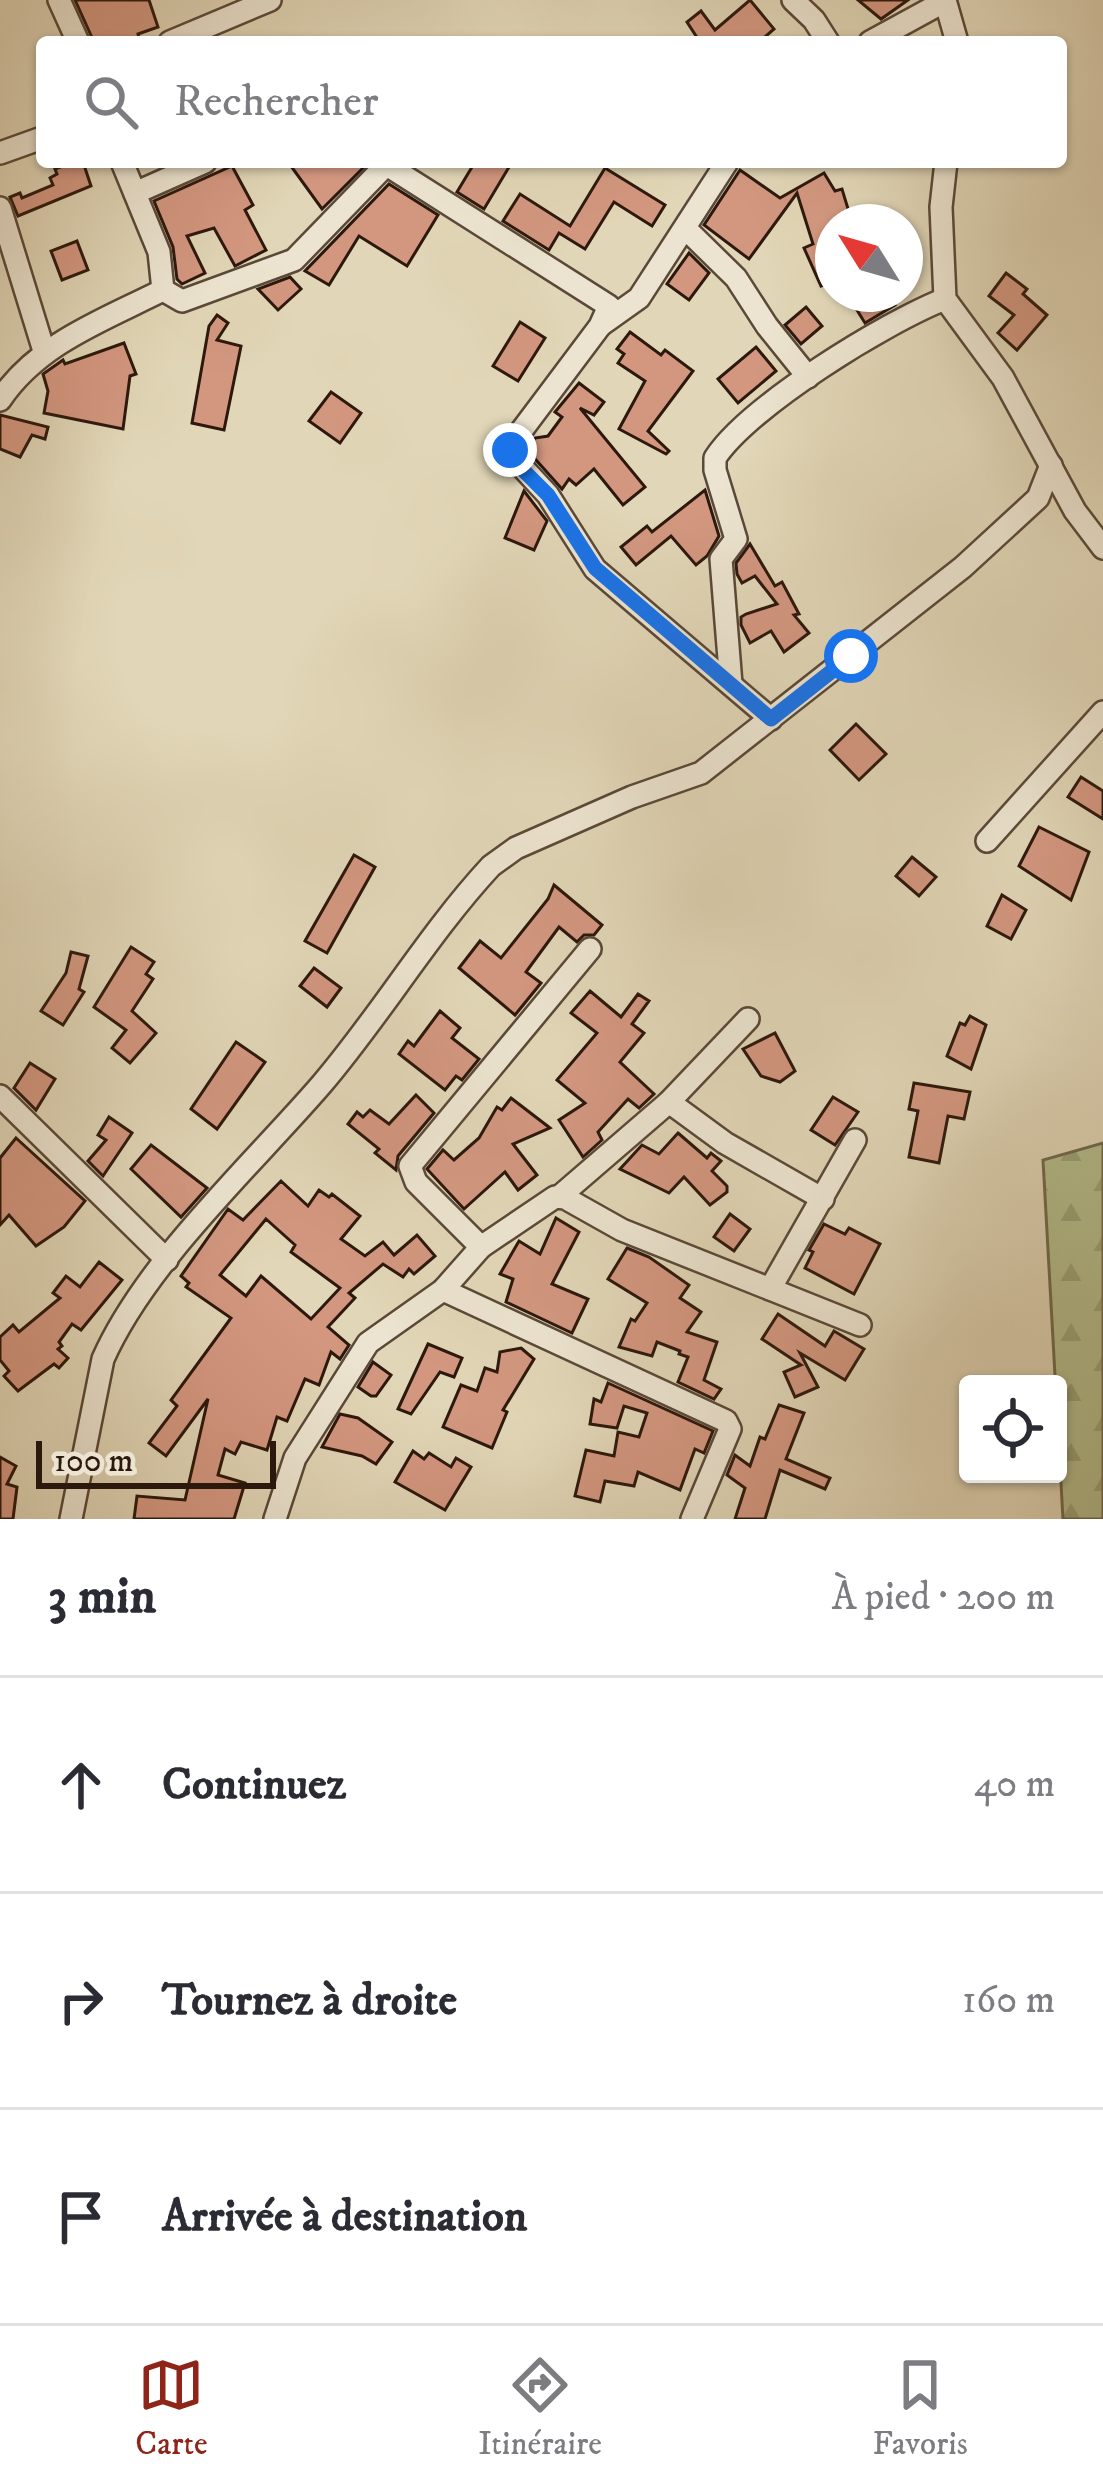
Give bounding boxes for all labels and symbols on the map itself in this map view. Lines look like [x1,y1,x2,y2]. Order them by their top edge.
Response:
north arrow [815,204,923,312]
route end [483,423,537,477]
route start [824,629,878,683]
scale bar [36,1435,276,1488]

